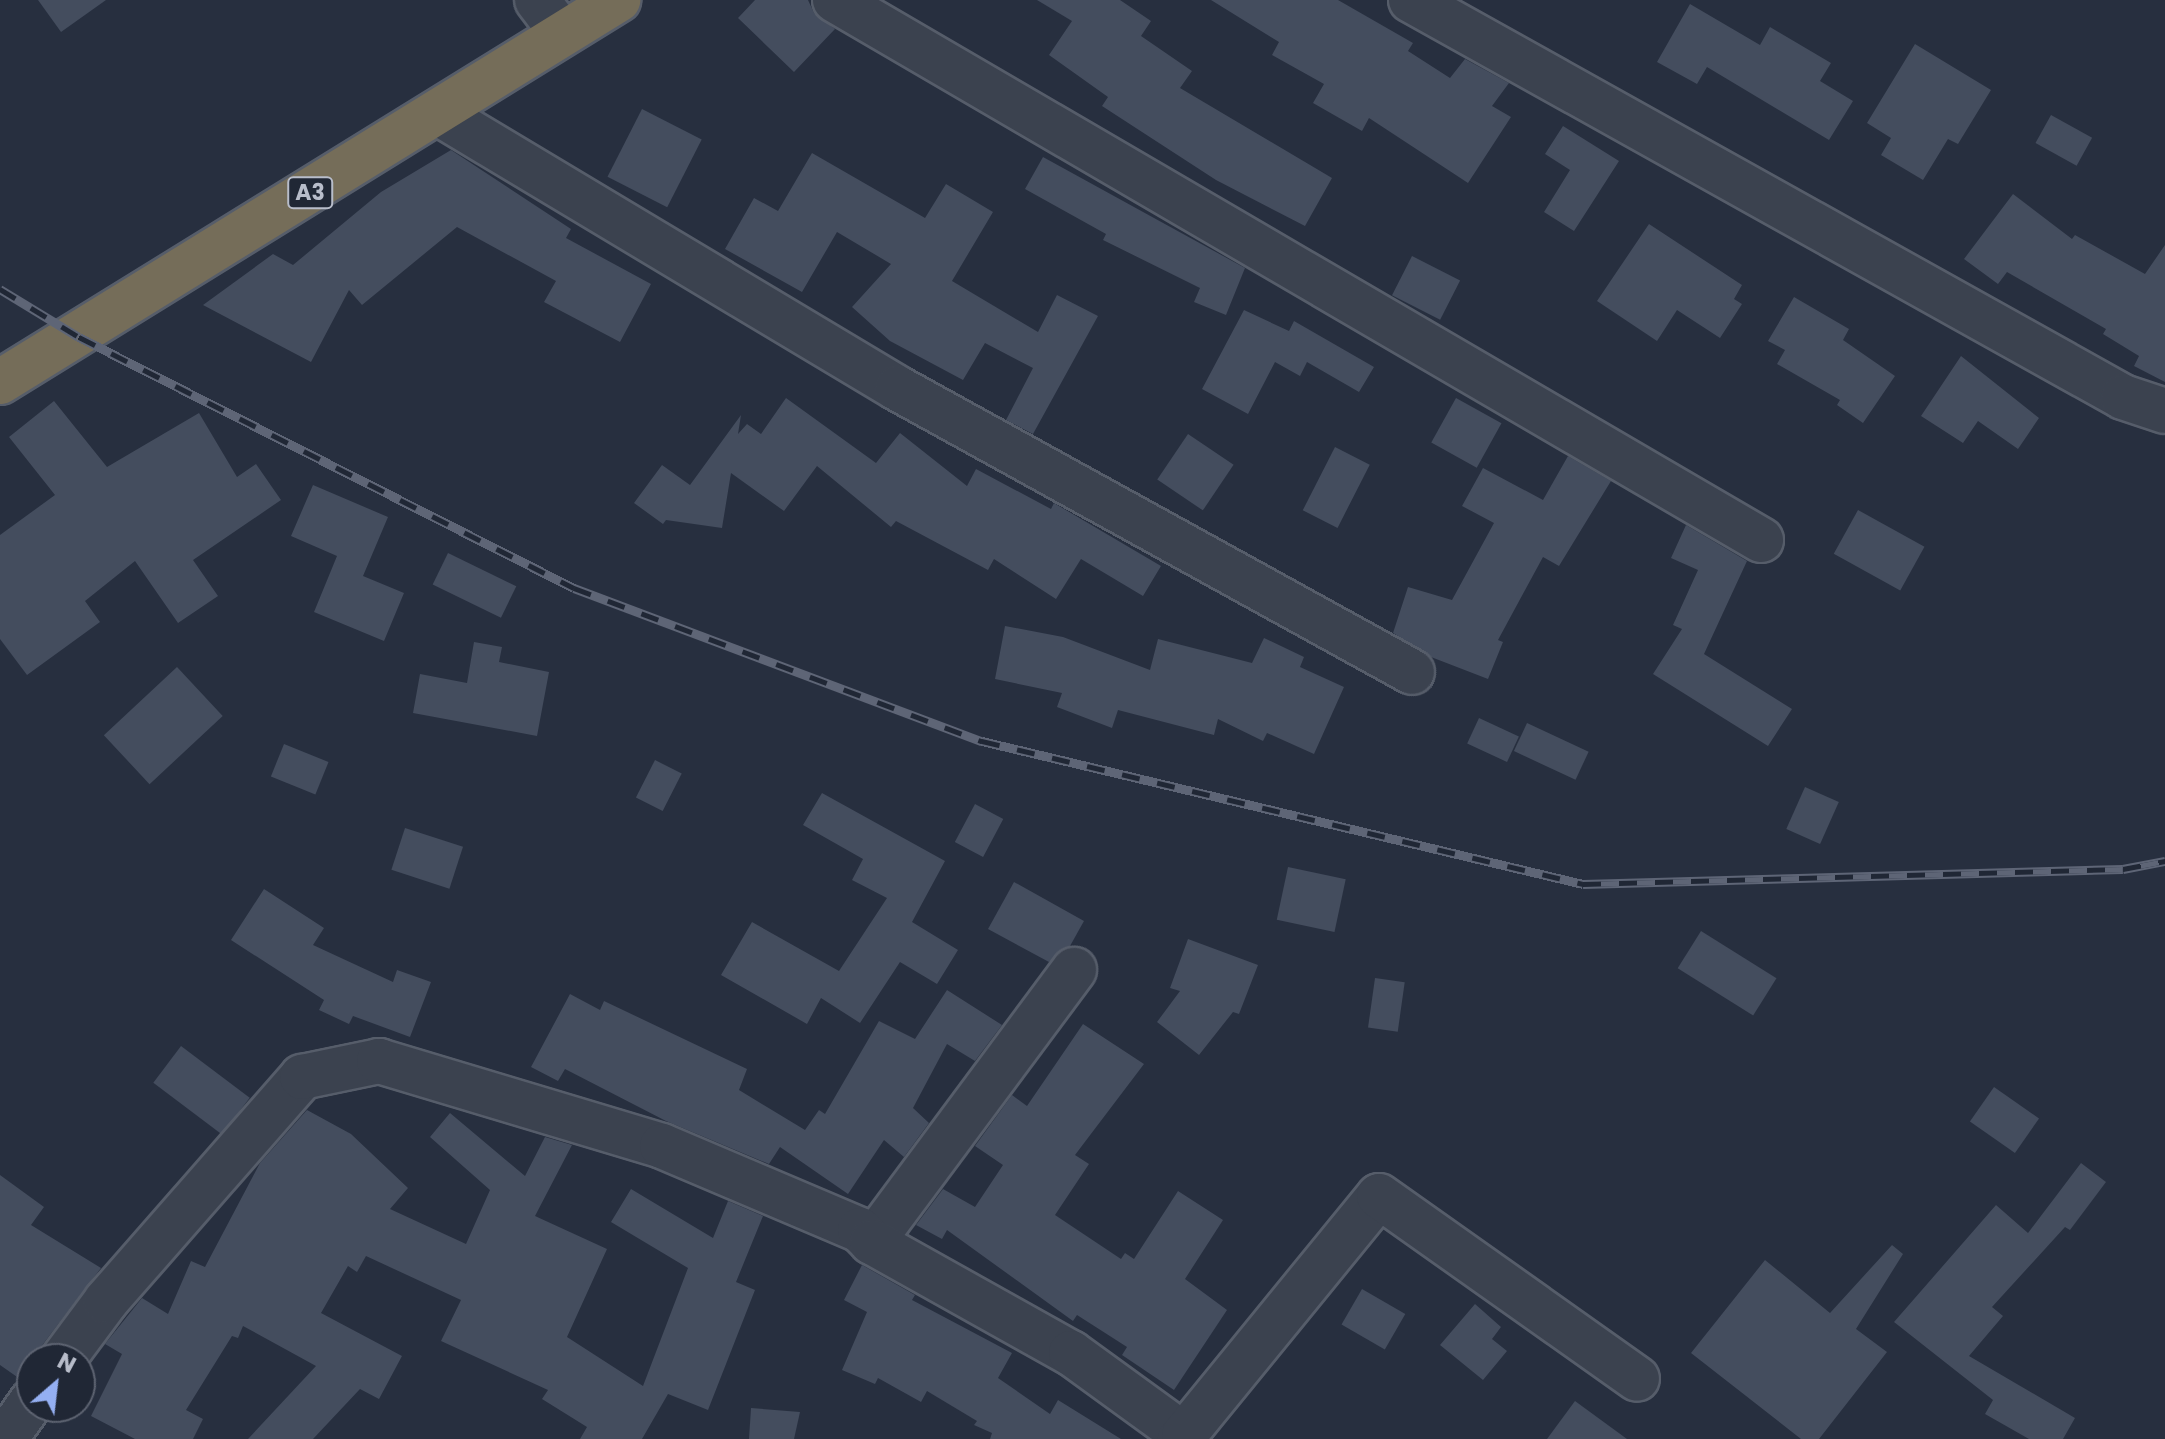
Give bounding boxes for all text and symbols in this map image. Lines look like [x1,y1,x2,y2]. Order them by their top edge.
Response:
road number: A3 [286,175,334,211]
north arrow [16,1343,96,1423]
text: N [52,1346,81,1381]

